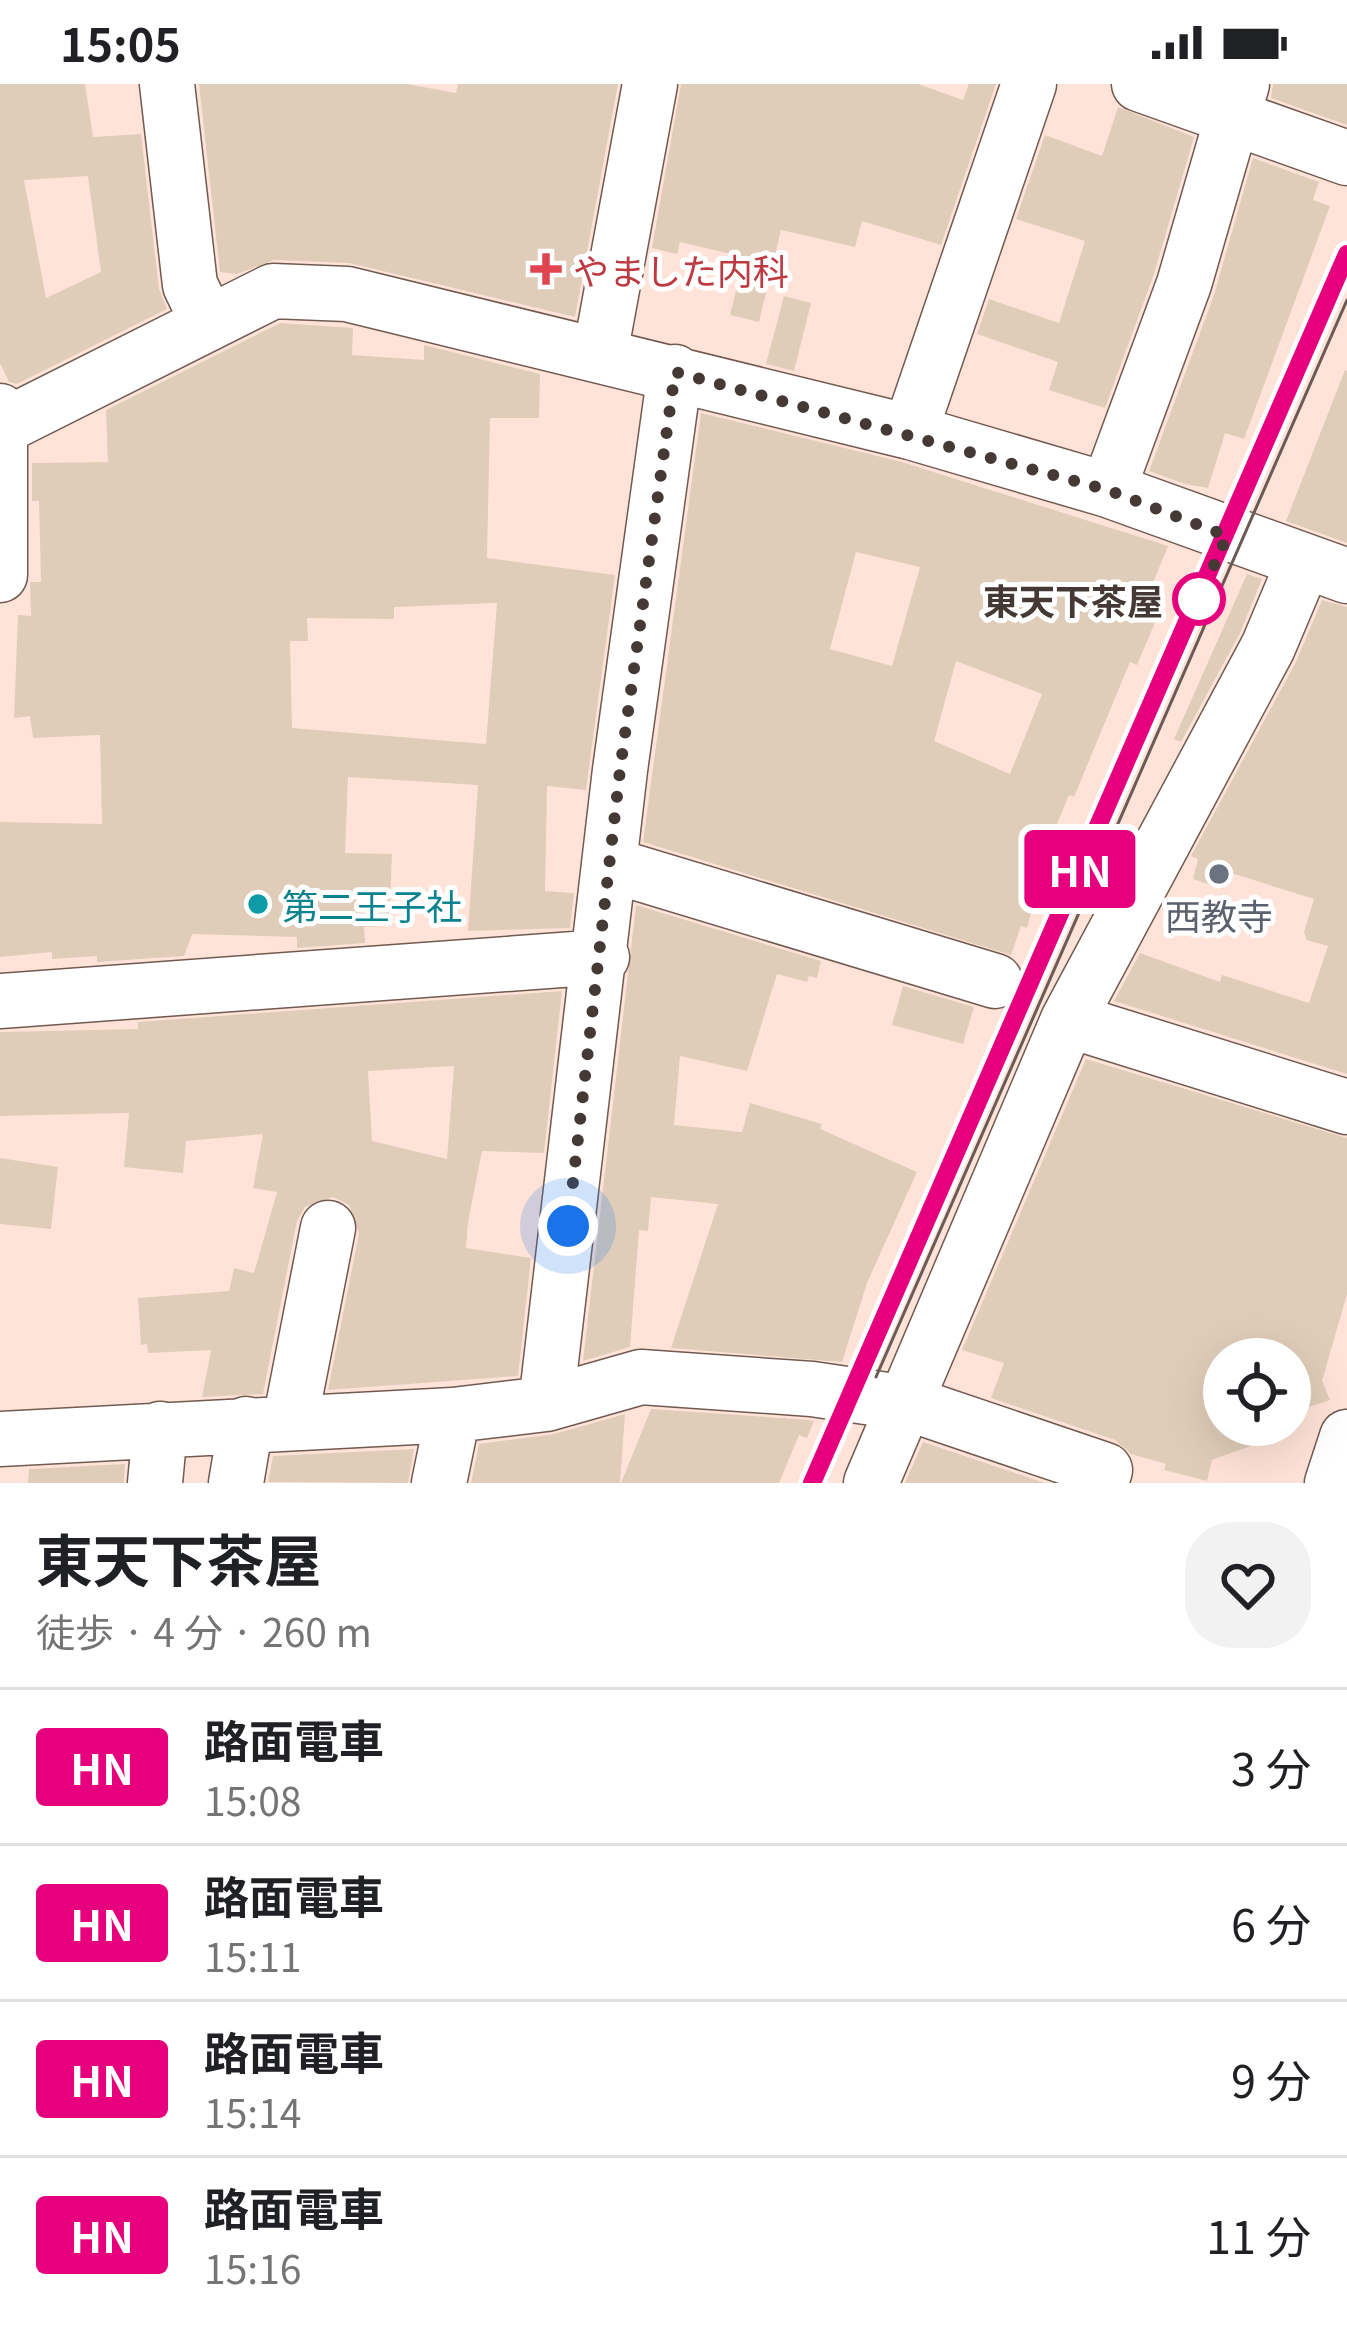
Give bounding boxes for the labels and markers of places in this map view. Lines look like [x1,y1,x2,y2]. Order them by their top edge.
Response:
place label: やました内科 [573,243,789,295]
marker: やました内科 [530,253,562,285]
place label: 東天下茶屋 [983,573,1163,625]
marker: 東天下茶屋 [1174,574,1224,624]
marker: 西教寺 [1206,861,1232,887]
place label: 第二王子社 [282,878,462,930]
place label: 西教寺 [1165,888,1273,940]
marker: 第二王子社 [245,891,271,917]

